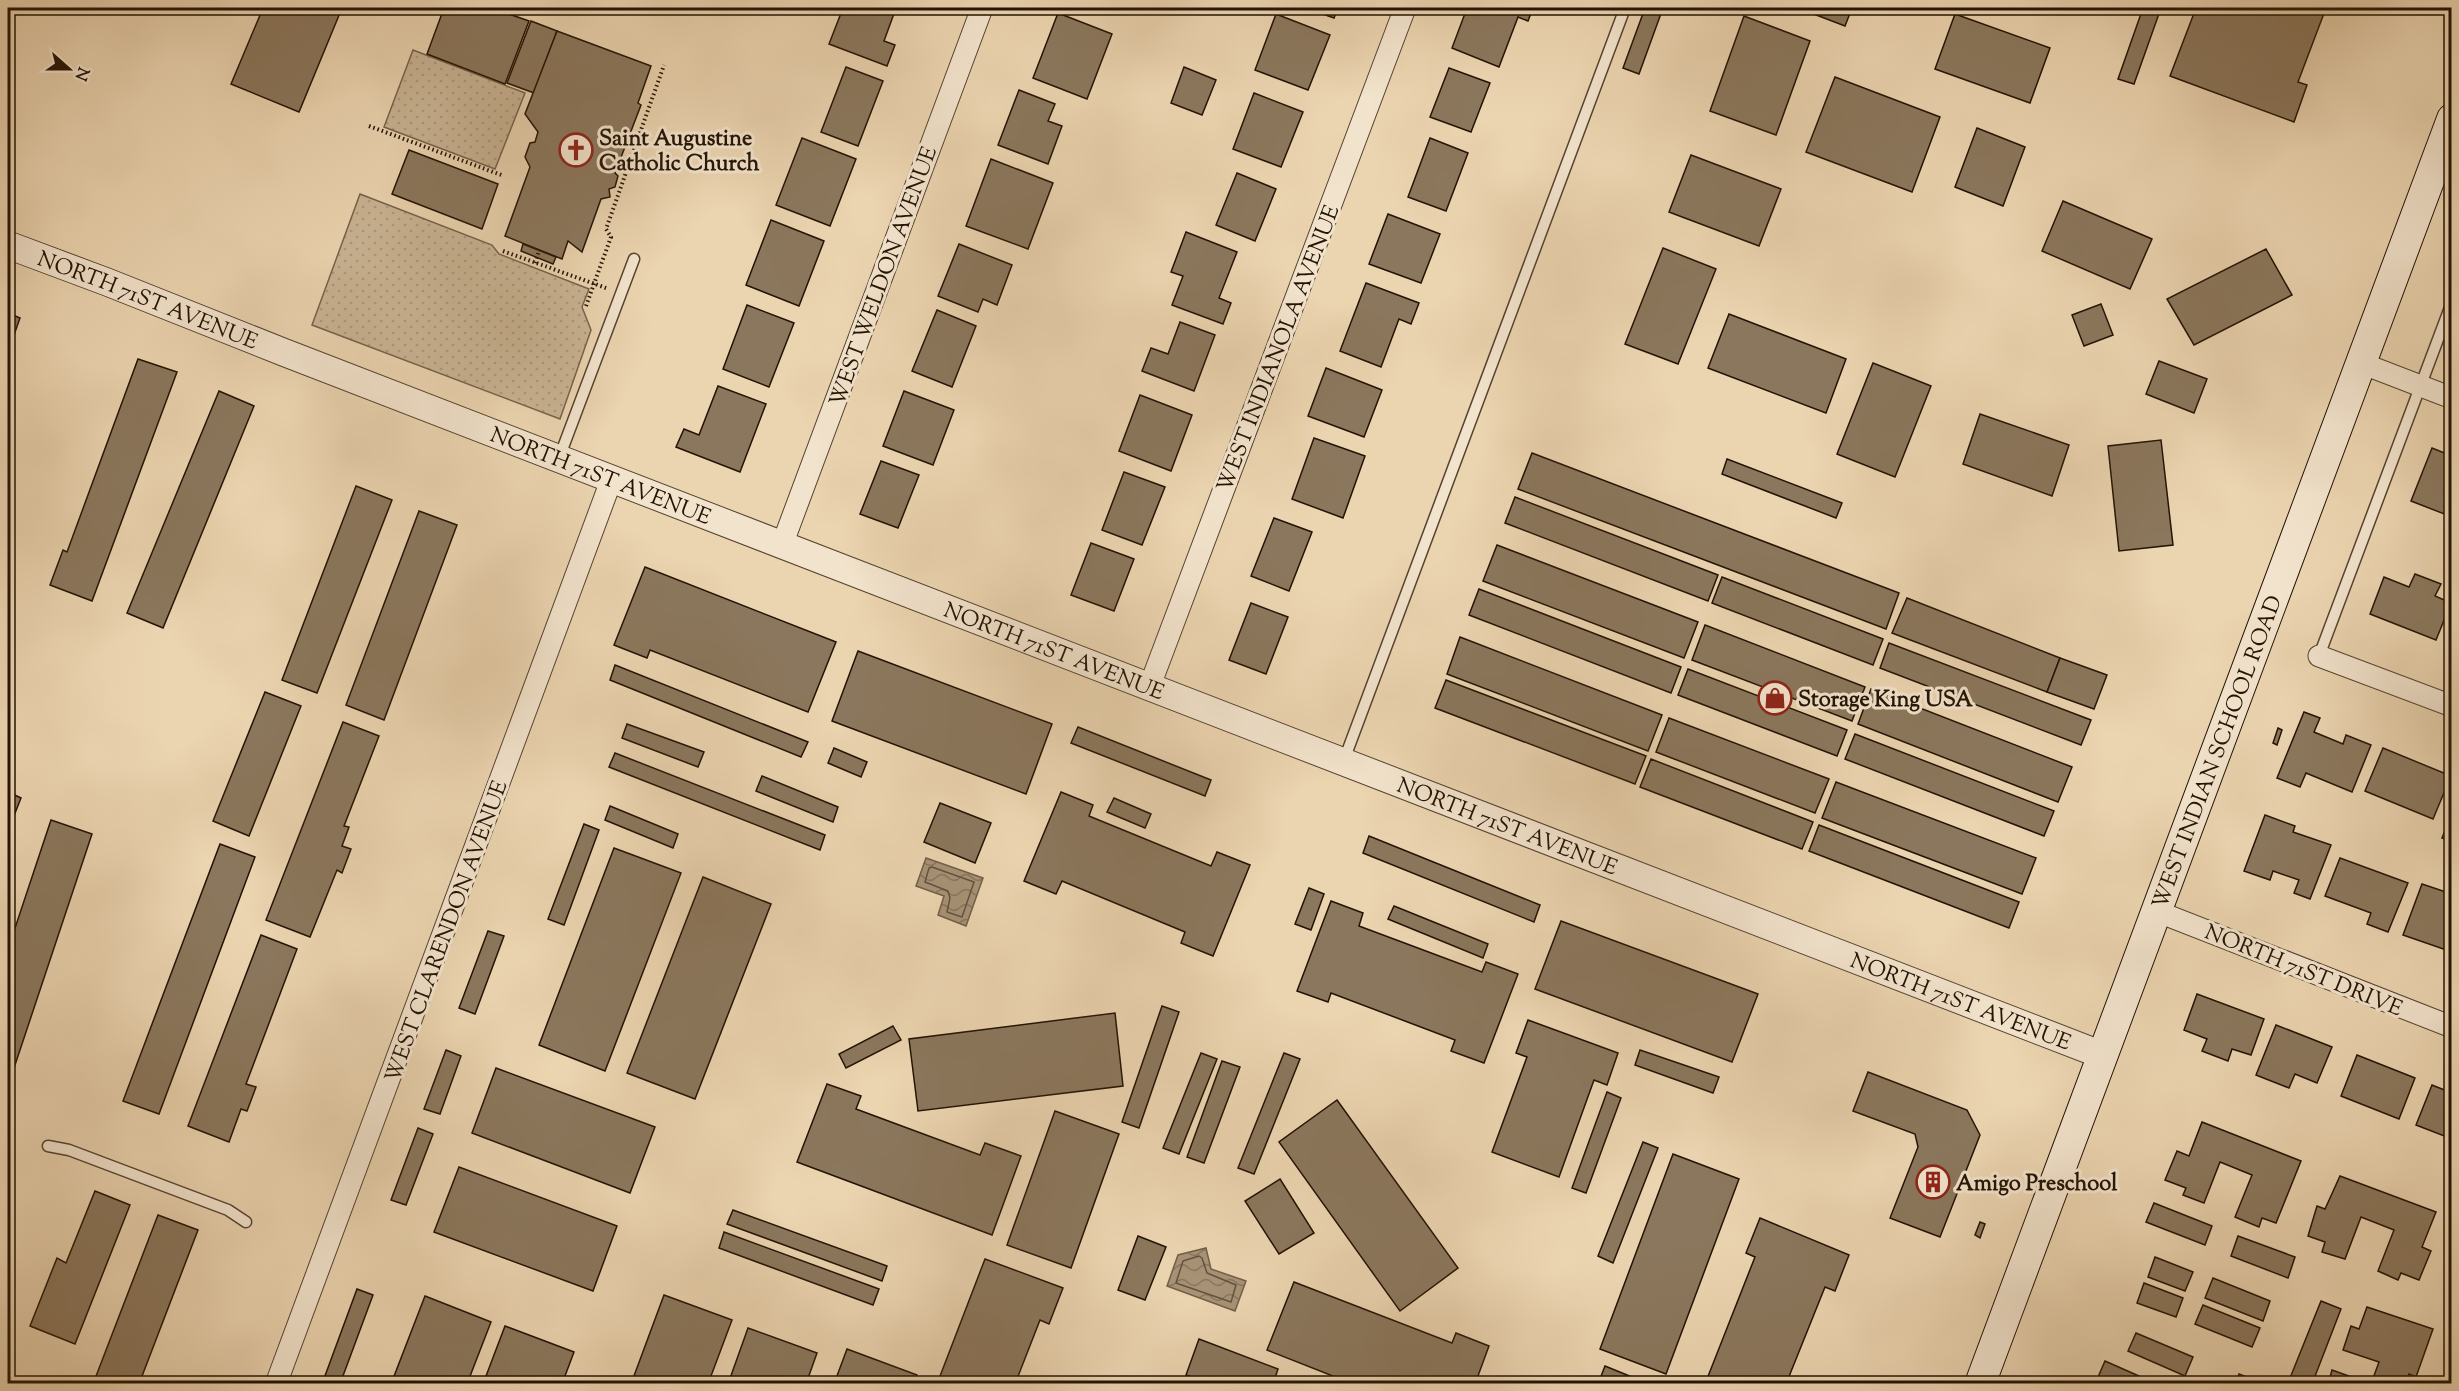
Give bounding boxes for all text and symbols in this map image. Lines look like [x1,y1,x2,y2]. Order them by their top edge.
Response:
north arrow [39,39,99,99]
text: N [68,63,94,84]
place label: Saint Augustine Catholic Church [599,124,760,181]
church icon: Saint Augustine Catholic Church [558,132,594,168]
street label: WEST WELDON AVENUE [823,143,947,412]
street label: WEST INDIANOLA AVENUE [1210,201,1349,497]
street label: NORTH 71ST AVENUE [32,244,262,359]
street label: NORTH 71ST AVENUE [485,421,715,535]
street label: WEST INDIAN SCHOOL ROAD [2146,591,2292,914]
street label: NORTH 71ST AVENUE [938,596,1168,710]
shop icon: Storage King USA [1757,680,1793,716]
place label: Storage King USA [1798,685,1973,717]
street label: NORTH 71ST AVENUE [1392,771,1622,885]
street label: WEST CLARENDON AVENUE [378,777,517,1087]
street label: NORTH 71ST DRIVE [2199,917,2407,1026]
street label: NORTH 71ST AVENUE [1845,946,2075,1060]
building icon: Amigo Preschool [1915,1164,1951,1200]
place label: Amigo Preschool [1956,1169,2118,1201]

